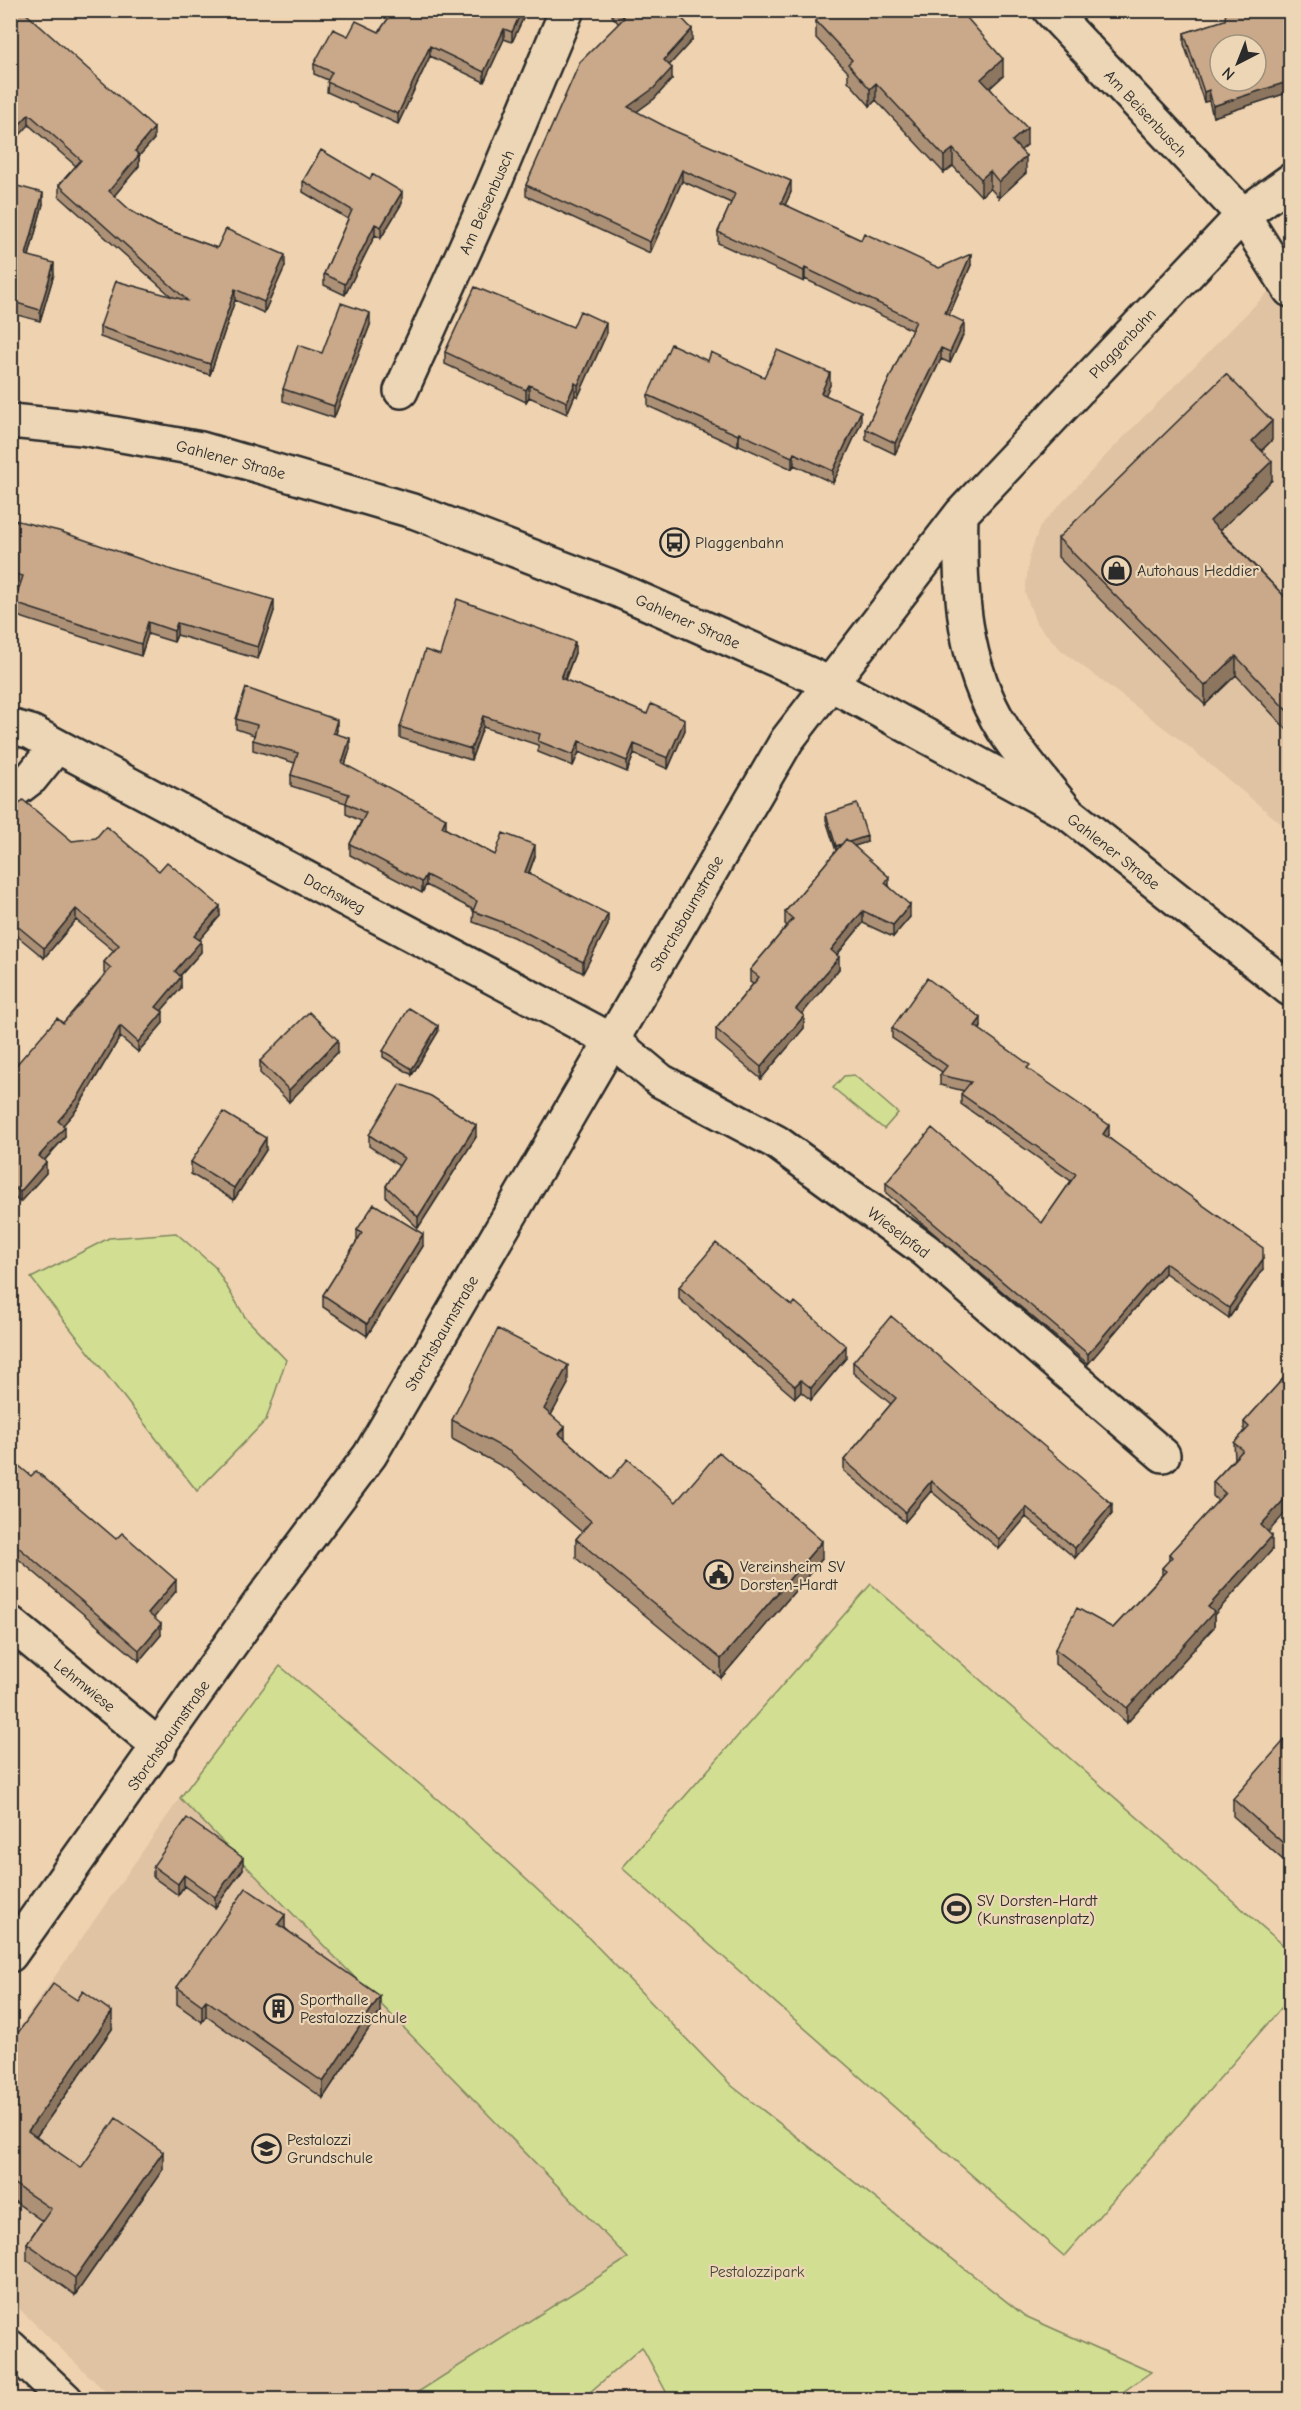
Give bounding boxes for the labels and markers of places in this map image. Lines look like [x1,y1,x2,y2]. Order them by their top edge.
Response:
bus stop icon: Plaggenbahn [658,526,690,558]
place label: Plaggenbahn [695,534,784,552]
shop icon: Autohaus Heddier [1100,554,1132,586]
place label: Autohaus Heddier [1137,562,1259,580]
place label: Vereinsheim SV Dorsten-Hardt [740,1558,845,1594]
public building icon: Vereinsheim SV Dorsten-Hardt [703,1559,735,1591]
place label: SV Dorsten-Hardt (Kunstrasenplatz) [977,1892,1098,1928]
sports icon: SV Dorsten-Hardt (Kunstrasenplatz) [940,1893,972,1925]
place label: Sporthalle Pestalozzischule [300,1991,407,2027]
building icon: Sporthalle Pestalozzischule [263,1992,295,2024]
place label: Pestalozzi Grundschule [287,2131,373,2167]
school or university icon: Pestalozzi Grundschule [250,2132,282,2164]

